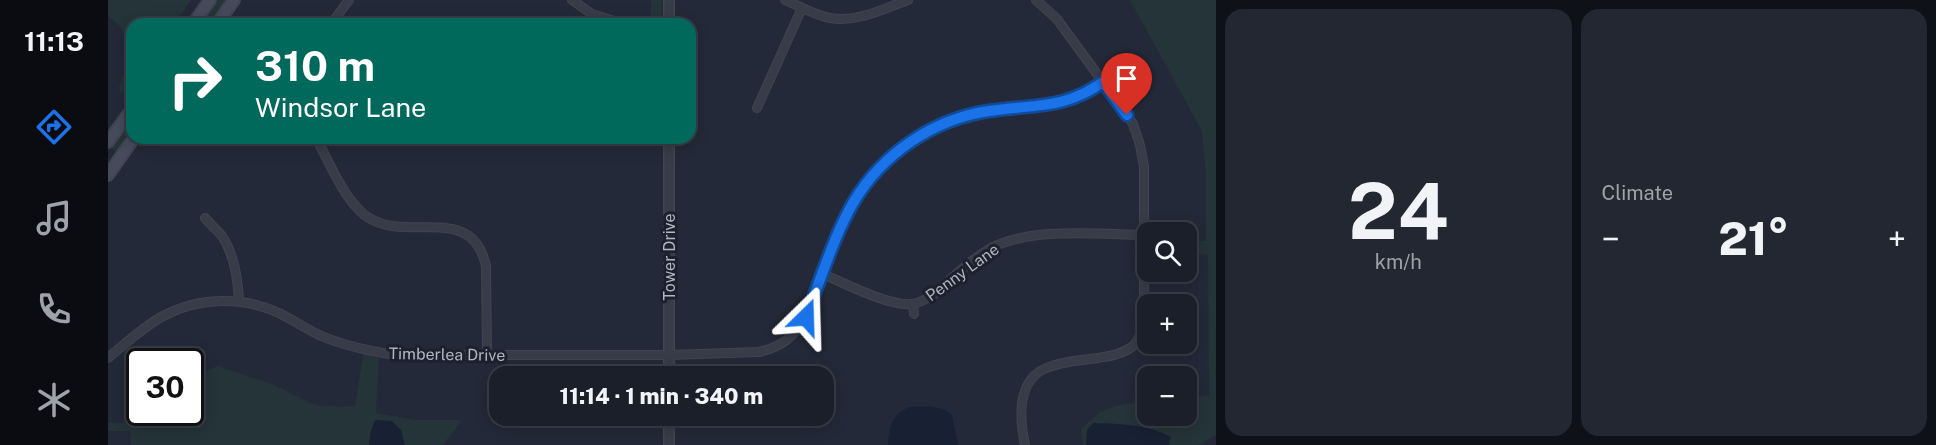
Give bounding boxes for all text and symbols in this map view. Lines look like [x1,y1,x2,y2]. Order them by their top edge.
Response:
text: 11:13 [24,25,84,57]
text: 310 m [255,41,375,90]
icon: right [156,42,234,120]
pin [1101,53,1152,115]
icon: arrive [1110,62,1143,95]
text: Windsor Lane [255,91,426,123]
icon: directions [33,106,75,148]
text: 24 [1348,165,1449,257]
text: Climate [1602,181,1673,205]
icon: music [33,197,75,239]
text: 21° [1718,212,1789,265]
street label: Tower Drive [660,213,679,301]
text: − [1602,220,1620,258]
text: + [1888,220,1906,258]
map controls [1137,222,1197,426]
button: search [1137,222,1197,282]
street label: Penny Lane [922,239,1003,305]
text: km/h [1375,250,1422,274]
position arrow [774,285,838,349]
icon: phone [33,288,75,330]
button: + [1137,294,1197,354]
street label: Timberlea Drive [388,344,505,365]
speed limit sign: 30 [126,348,204,426]
button: − [1137,366,1197,426]
icon: climate [33,379,75,421]
text: 11:14 · 1 min · 340 m [560,383,763,409]

